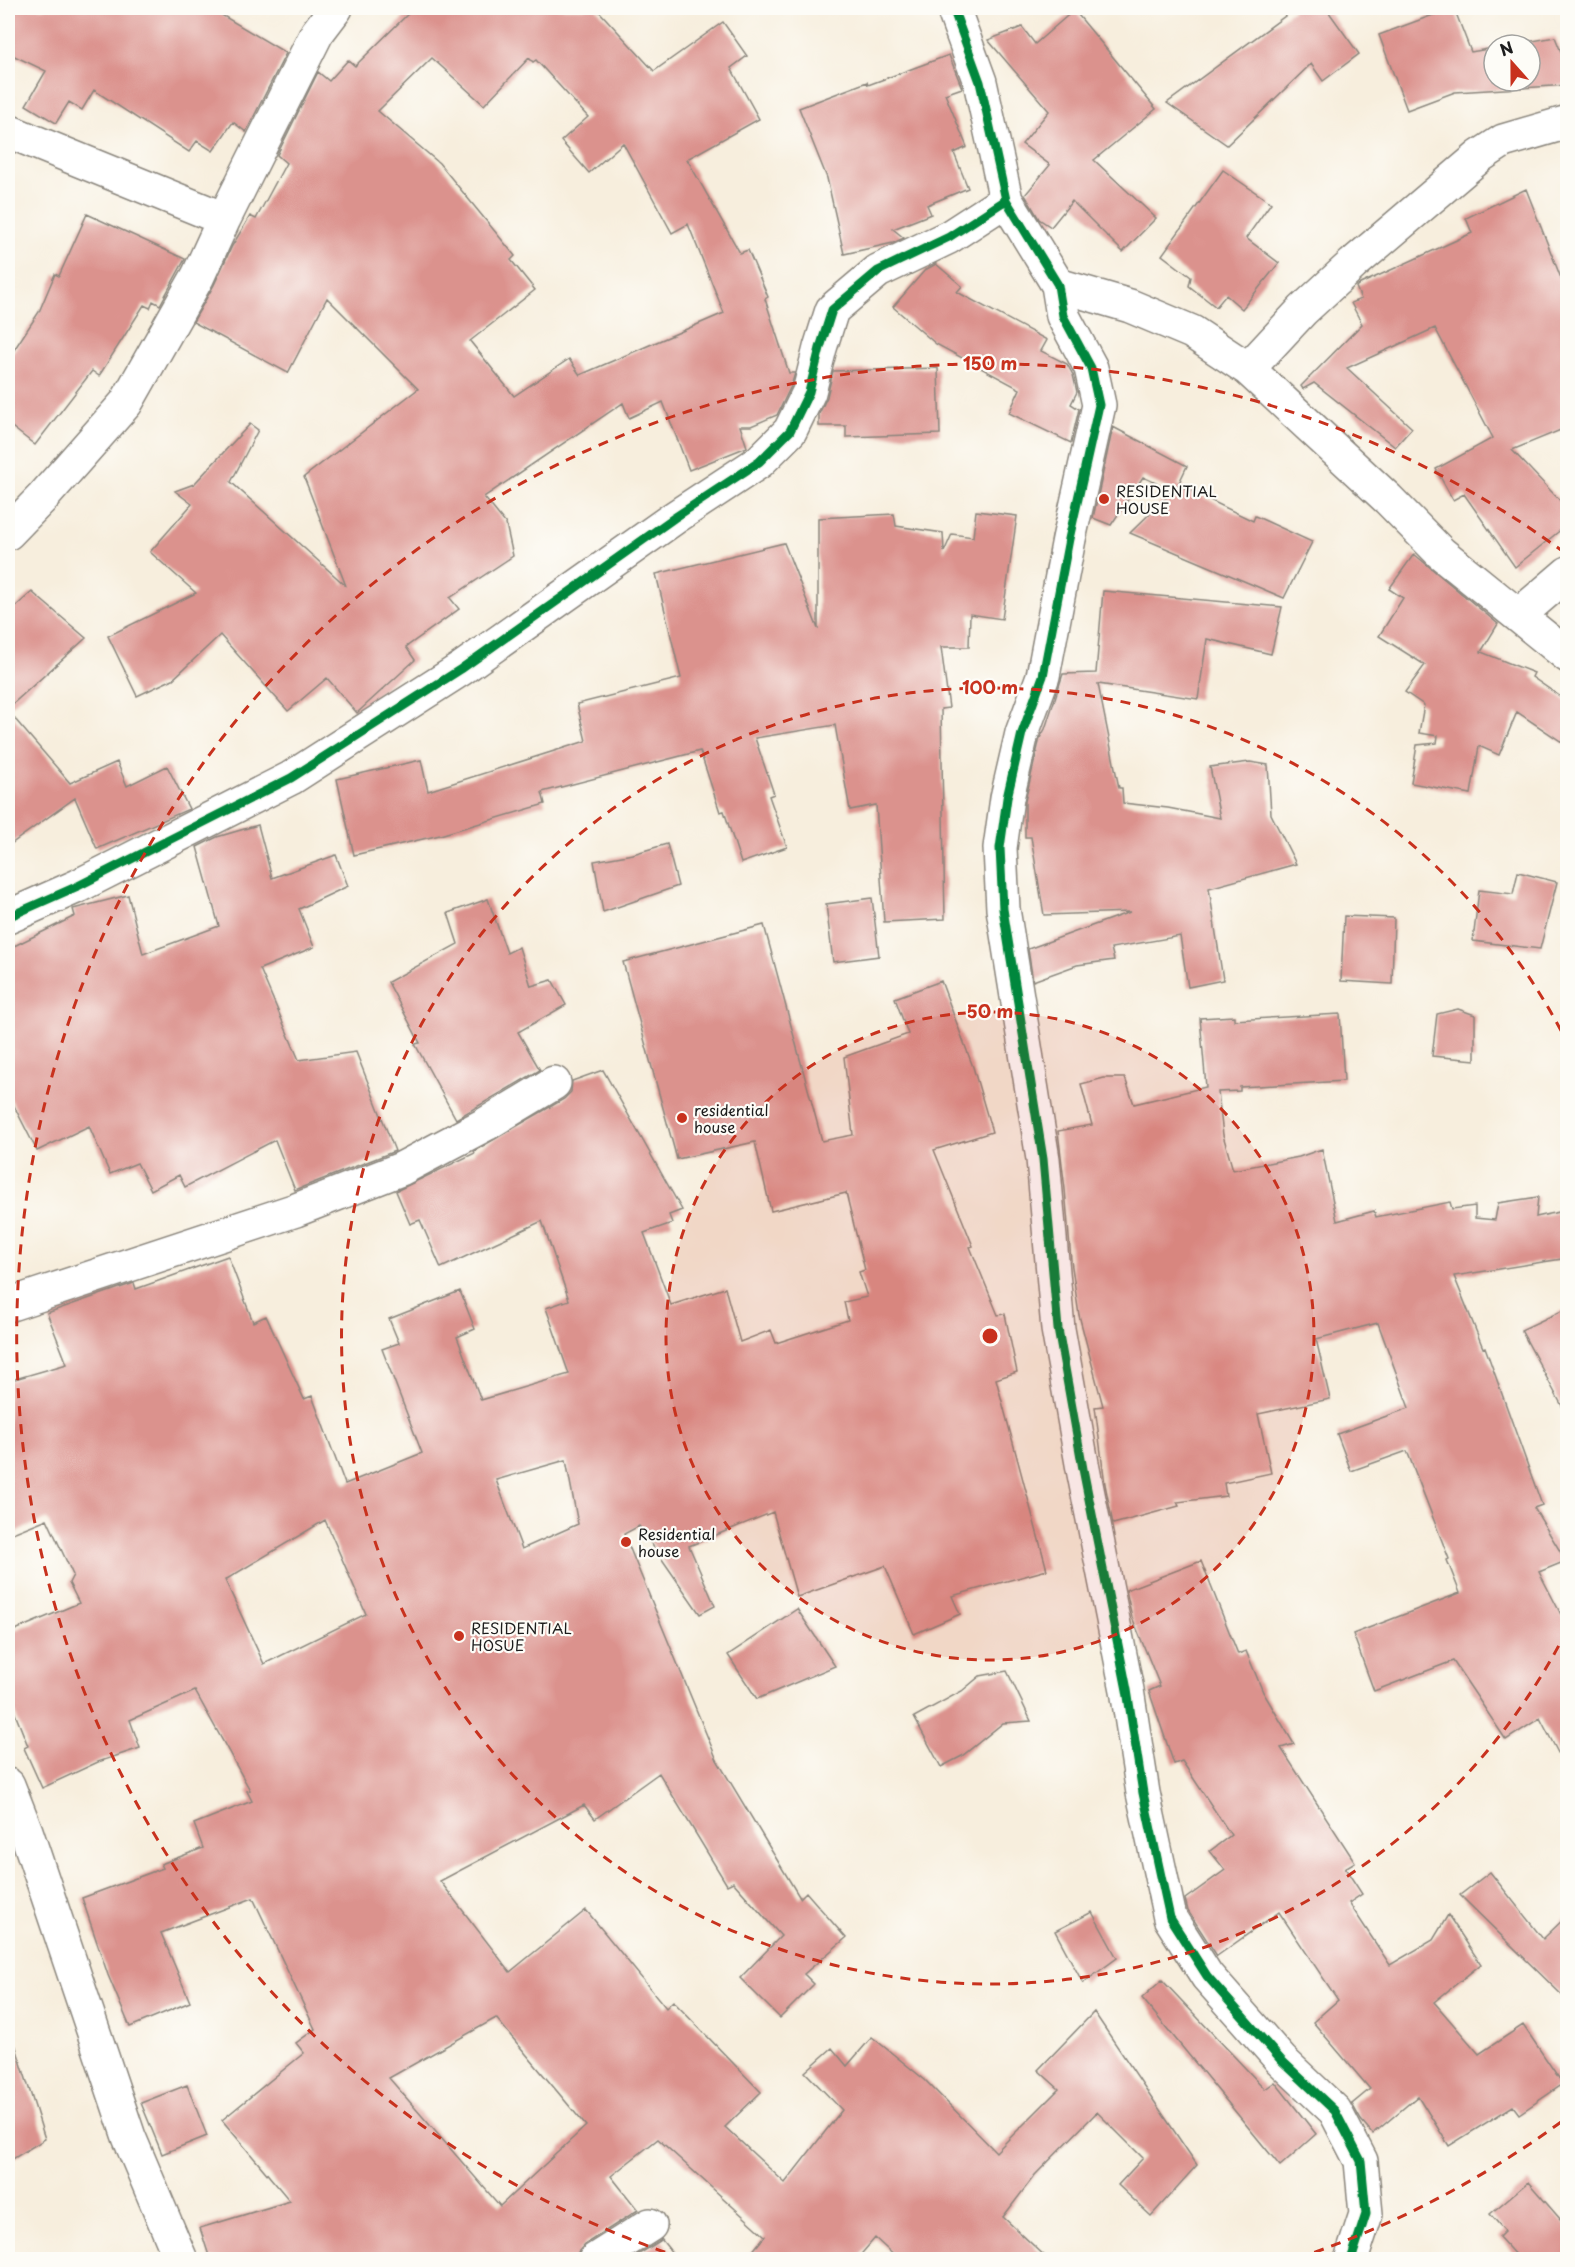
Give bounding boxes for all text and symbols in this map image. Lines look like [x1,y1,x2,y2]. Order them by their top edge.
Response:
north arrow [1482,33,1542,93]
text: N [1496,35,1516,62]
text: 150 m [963,349,1017,376]
place label: RESIDENTIAL HOUSE [1116,479,1217,519]
marker: RESIDENTIAL HOUSE [1097,492,1111,506]
text: 100 m [962,673,1018,700]
text: 50 m [967,997,1013,1024]
place label: residential house [694,1098,768,1138]
marker: residential house [675,1111,689,1125]
centre of rings [980,1326,1000,1346]
place label: Residential house [638,1522,715,1562]
marker: Residential house [619,1535,633,1549]
place label: RESIDENTIAL HOSUE [471,1616,572,1656]
marker: RESIDENTIAL HOSUE [452,1629,466,1643]

